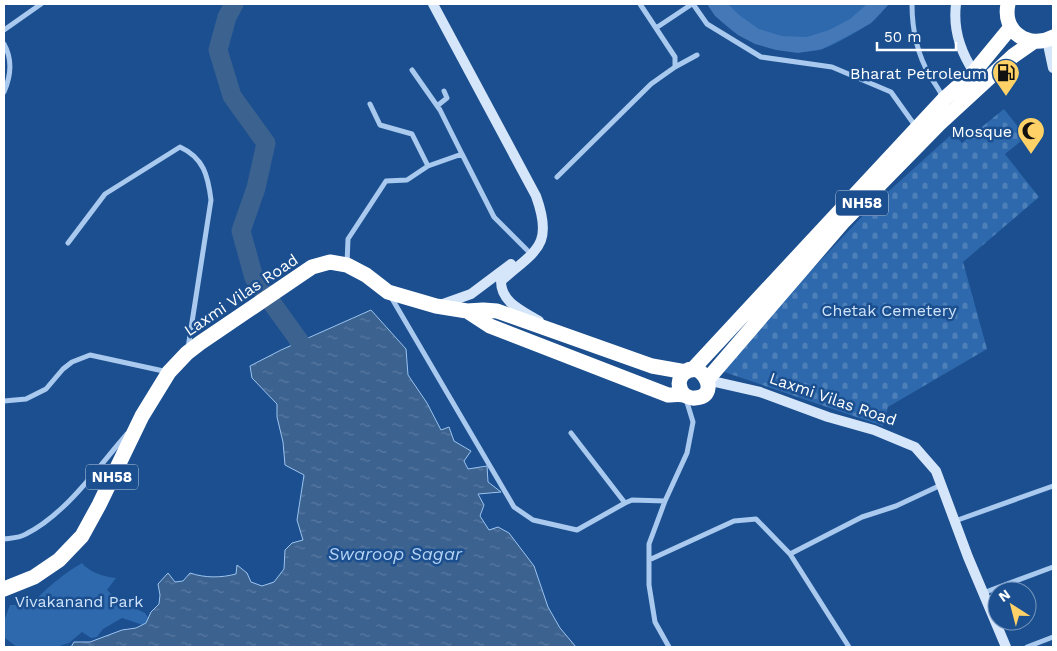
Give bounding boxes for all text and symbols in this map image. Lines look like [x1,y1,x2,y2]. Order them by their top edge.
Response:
scale bar [877,20,956,52]
text: 50 m [884,28,921,46]
fuel station icon: Bharat Petroleum [991,58,1021,97]
place label: Bharat Petroleum [850,64,987,83]
mosque icon: Mosque [1016,116,1046,155]
place label: Mosque [951,122,1012,141]
road number: NH58 [836,190,888,216]
street label: Laxmi Vilas Road [181,250,301,340]
park label: Chetak Cemetery [822,301,957,320]
street label: Laxmi Vilas Road [767,368,899,430]
road number: NH58 [86,464,138,490]
water label: Swaroop Sagar [328,543,463,564]
north arrow [987,581,1037,631]
text: N [995,586,1013,605]
park label: Vivakanand Park [15,592,143,611]

